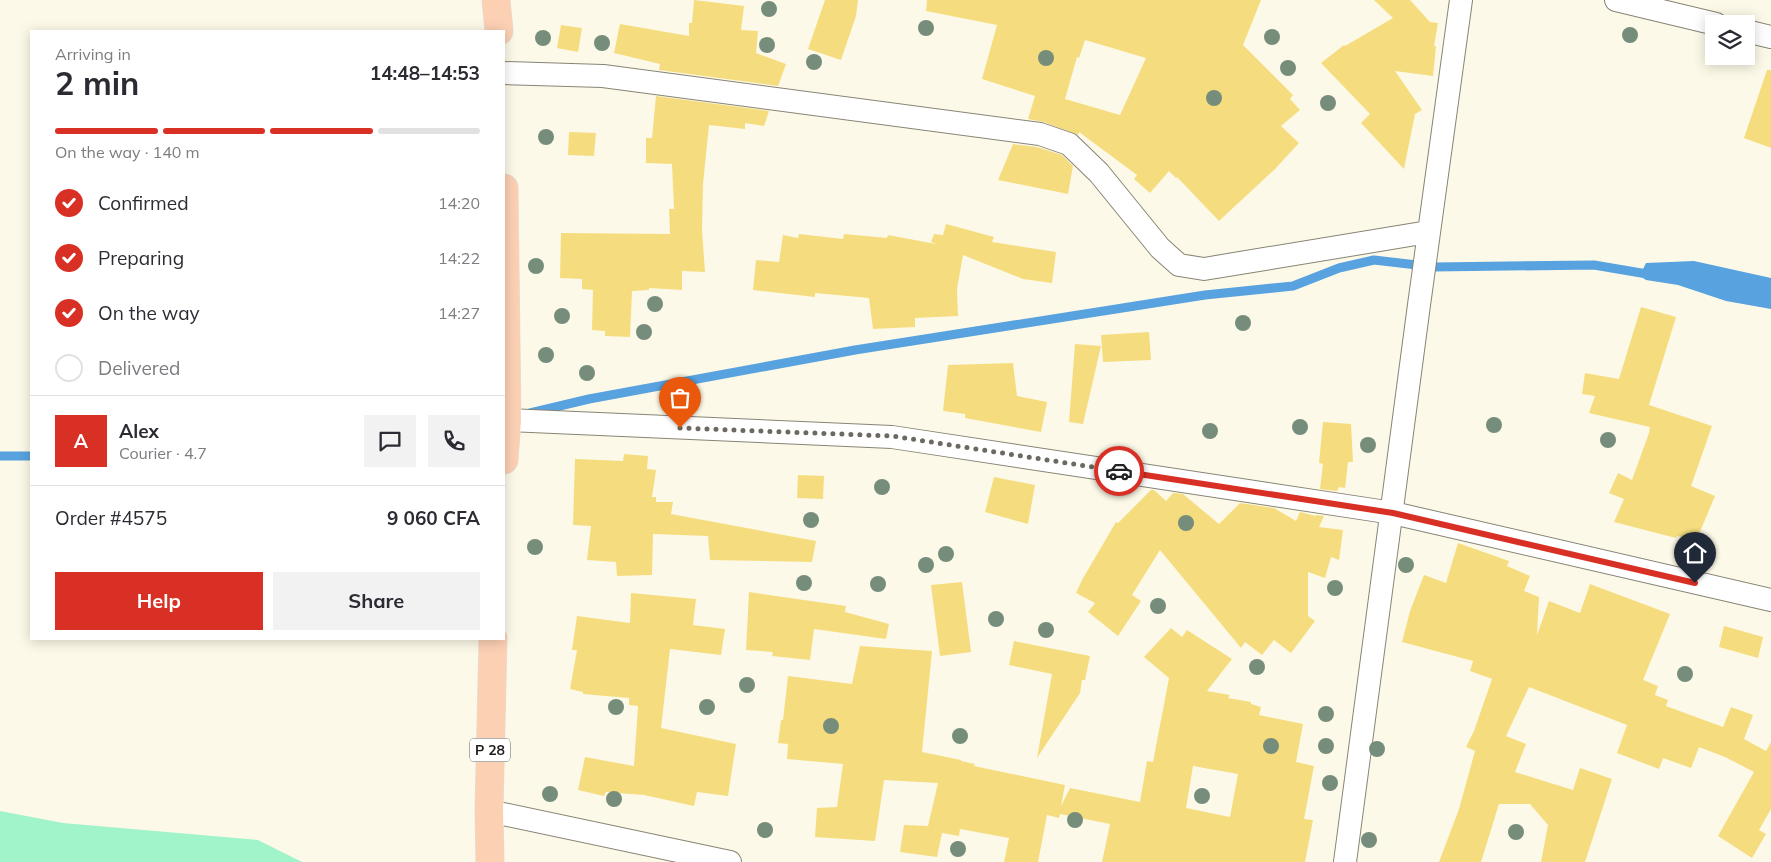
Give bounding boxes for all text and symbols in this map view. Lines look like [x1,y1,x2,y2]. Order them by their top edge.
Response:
map controls [1705,15,1755,65]
button: layers [1705,15,1755,65]
text: Arriving in [55,44,131,64]
text: 14:48–14:53 [370,61,480,85]
text: 2 min [55,63,139,103]
text: On the way · 140 m [55,142,200,162]
icon: check [55,189,83,217]
text: Confirmed [98,191,189,215]
text: 14:20 [438,193,480,213]
icon: check [55,244,83,272]
text: Preparing [98,246,184,270]
text: 14:22 [438,248,480,268]
icon: check [55,299,83,327]
text: On the way [98,301,200,325]
text: 14:27 [438,303,480,323]
text: Delivered [98,356,180,380]
pin [659,377,701,428]
icon: bag [666,384,694,412]
button: chat [364,415,416,467]
button: phone [428,415,480,467]
text: Alex [119,419,159,443]
text: A [74,429,88,453]
text: Courier · 4.7 [119,443,207,463]
courier [1094,446,1144,496]
icon: car [1105,457,1133,485]
text: Order #4575 [55,506,167,530]
text: 9 060 CFA [387,506,480,530]
pin [1674,532,1716,583]
icon: home [1681,539,1709,567]
button: Help [55,572,263,630]
button: Share [273,572,480,630]
road number: P 28 [470,738,510,762]

